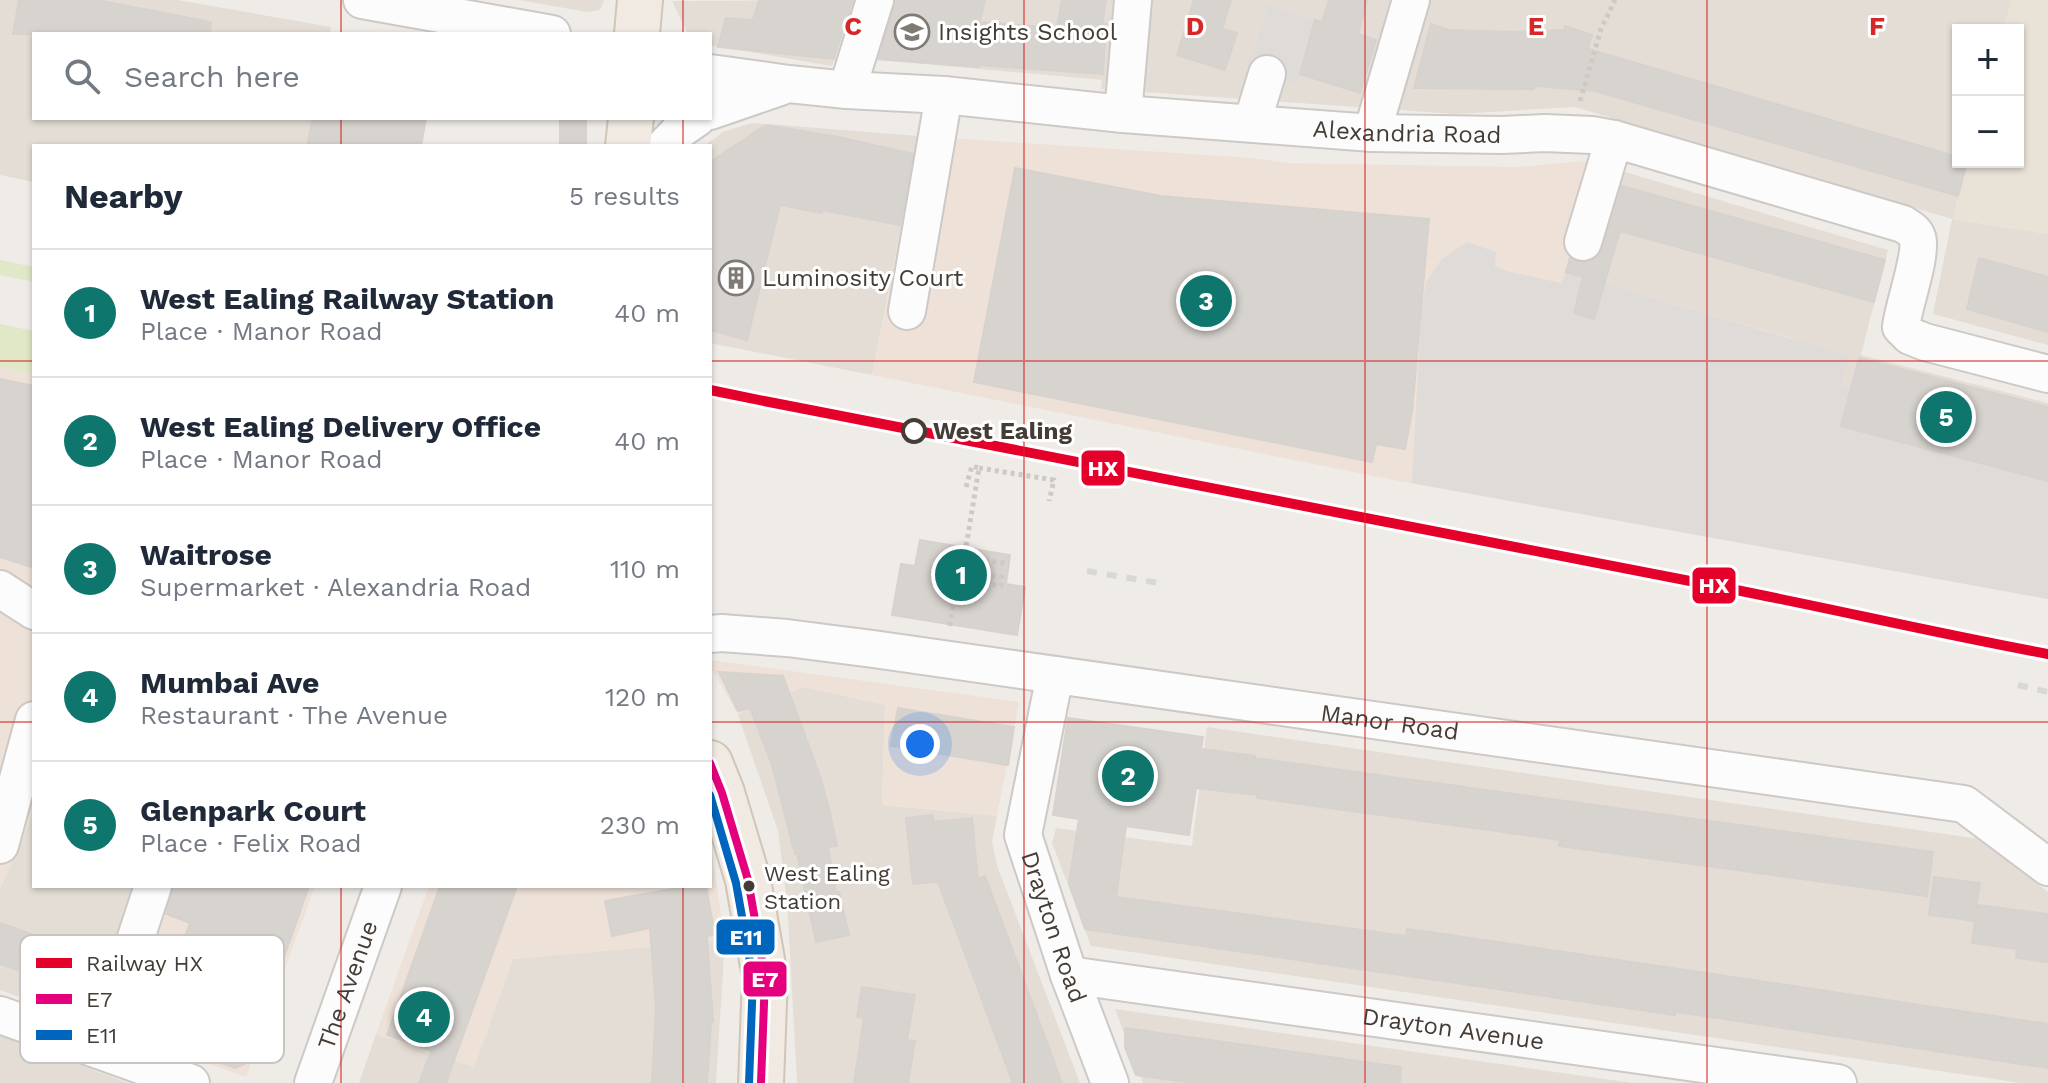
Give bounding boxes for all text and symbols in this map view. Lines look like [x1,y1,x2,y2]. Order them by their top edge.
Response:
text: C [844,11,862,41]
text: D [1186,11,1204,41]
text: E [1528,11,1544,41]
text: F [1869,11,1885,41]
school or university icon: Insights School [893,13,931,51]
place label: Insights School [938,18,1118,46]
map controls [1952,24,2024,168]
button: + [1952,24,2024,96]
search box [32,32,712,120]
icon: search [60,54,104,98]
text: Search here [124,59,300,94]
button: − [1952,96,2024,168]
street label: Alexandria Road [1312,115,1502,149]
text: Nearby [64,176,183,216]
text: 5 results [569,181,680,211]
building icon: Luminosity Court [717,259,755,297]
place label: Luminosity Court [762,264,963,292]
pin: 3 [1180,271,1232,331]
text: West Ealing Railway Station [140,281,554,316]
text: 1 [84,298,96,328]
text: 40 m [614,298,680,328]
text: Place · Manor Road [140,316,383,346]
pin: 5 [1920,387,1972,447]
text: West Ealing Delivery Office [140,409,541,444]
place label: West Ealing [933,417,1072,445]
marker: West Ealing [902,419,926,443]
text: 2 [82,426,98,456]
text: 40 m [614,426,680,456]
text: Place · Manor Road [140,444,383,474]
line badge: HX [1080,449,1126,487]
text: HX [1088,456,1119,481]
text: Waitrose [140,537,272,572]
pin: 1 [935,545,987,605]
text: 3 [82,554,98,584]
text: 110 m [610,554,680,584]
line badge: HX [1691,566,1737,605]
text: Supermarket · Alexandria Road [140,572,531,602]
text: HX [1699,573,1730,598]
text: Mumbai Ave [140,665,319,700]
text: 4 [82,682,98,712]
text: 120 m [605,682,680,712]
street label: Manor Road [1319,699,1461,746]
text: Restaurant · The Avenue [140,700,448,730]
your location [900,724,940,764]
pin: 2 [1102,746,1154,806]
text: Glenpark Court [140,793,366,828]
text: 5 [82,810,98,840]
text: 230 m [600,810,680,840]
text: Place · Felix Road [140,828,362,858]
street label: Drayton Road [1015,848,1092,1007]
place label: West Ealing Station [764,861,890,914]
marker: West Ealing Station [741,878,757,894]
street label: The Avenue [312,917,384,1053]
line badge: E11 [715,918,776,956]
text: E11 [730,925,762,950]
legend [20,935,284,1063]
text: Railway HX [86,951,203,976]
line badge: E7 [742,960,788,998]
text: E7 [751,967,779,992]
text: E7 [86,987,112,1012]
pin: 4 [398,987,450,1047]
street label: Drayton Avenue [1360,1002,1546,1056]
text: E11 [86,1023,117,1048]

